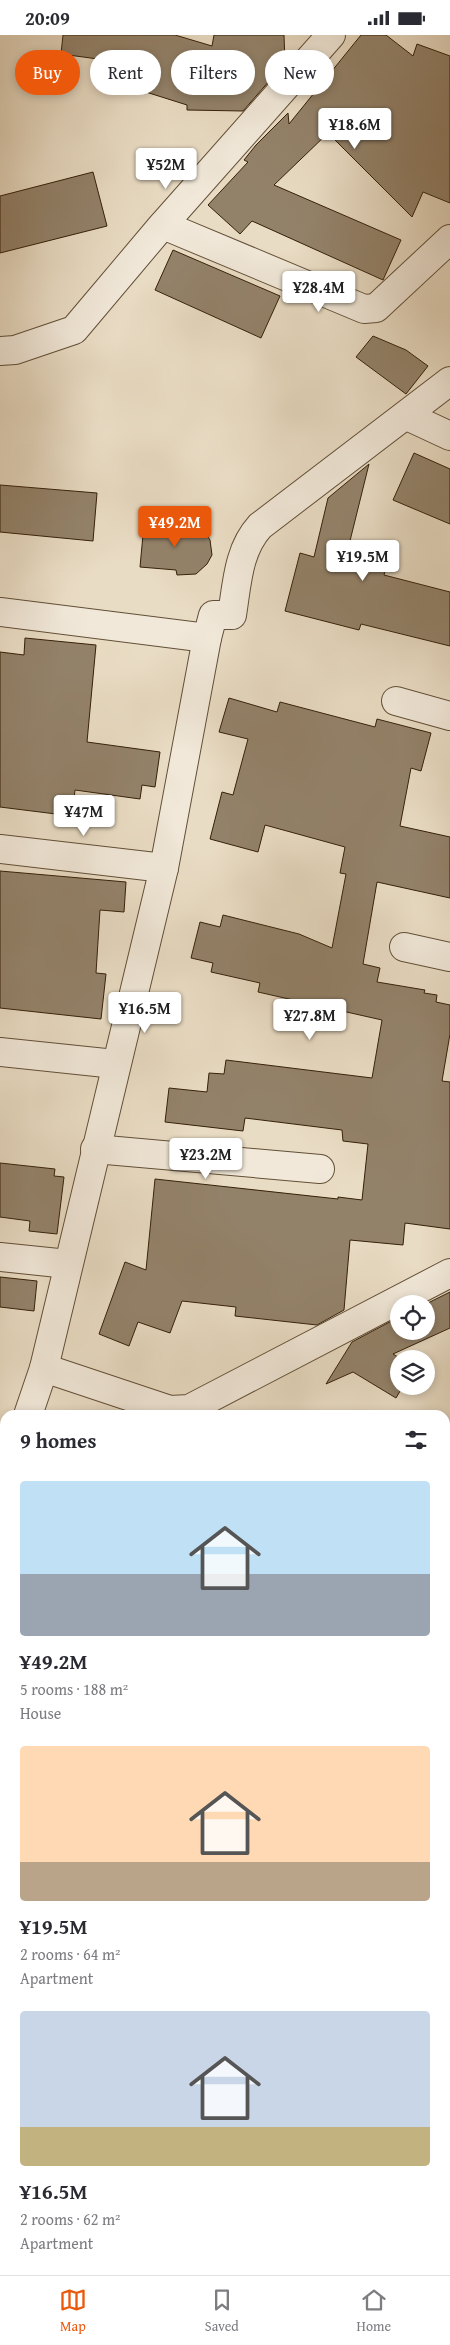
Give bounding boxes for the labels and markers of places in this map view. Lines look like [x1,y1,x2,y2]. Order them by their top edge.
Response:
pin: ¥18.6M [314,107,396,150]
pin: ¥52M [136,147,196,190]
pin: ¥28.4M [278,271,360,313]
pin: ¥49.2M [134,505,216,548]
pin: ¥19.5M [322,539,404,582]
pin: ¥47M [54,795,114,837]
pin: ¥16.5M [104,991,186,1034]
pin: ¥27.8M [269,999,351,1041]
pin: ¥23.2M [165,1137,247,1180]

